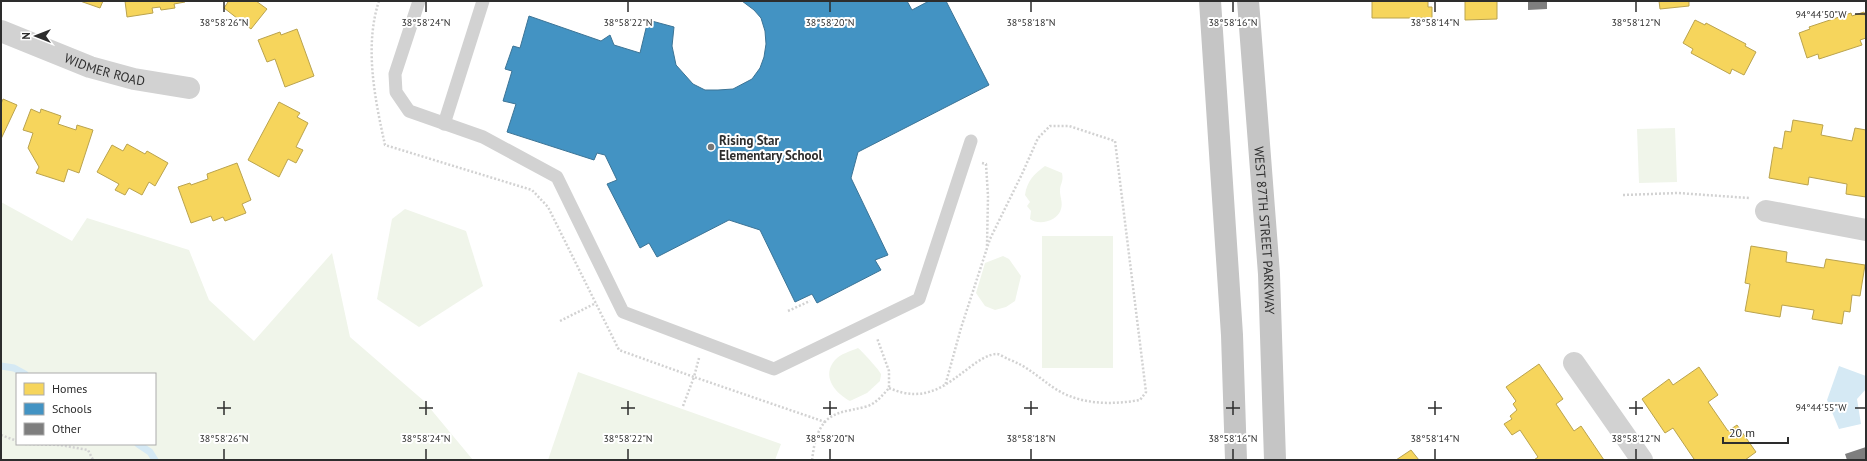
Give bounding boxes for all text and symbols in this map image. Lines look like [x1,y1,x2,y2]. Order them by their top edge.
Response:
text: 94°44'50"W [1795,8,1847,21]
north arrow [16,16,56,56]
text: 38°58'26"N [199,16,249,29]
text: 38°58'24"N [401,16,451,29]
text: 38°58'22"N [603,16,653,29]
text: 38°58'20"N [805,16,855,29]
text: 38°58'18"N [1006,16,1056,29]
text: 38°58'16"N [1208,16,1258,29]
text: 38°58'14"N [1410,16,1460,29]
text: 38°58'12"N [1611,16,1661,29]
text: N [19,32,33,40]
street label: WIDMER ROAD [62,50,146,90]
place label: Rising Star Elementary School [719,132,823,164]
marker: Rising Star Elementary School [706,142,716,152]
street label: WEST 87TH STREET PARKWAY [1250,146,1278,316]
legend [16,373,156,445]
text: Homes [52,381,87,396]
text: Schools [52,401,92,416]
text: 94°44'55"W [1795,401,1847,414]
scale bar [1723,419,1788,445]
text: Other [52,421,81,436]
text: 20 m [1729,425,1755,440]
text: 38°58'26"N [199,432,249,445]
text: 38°58'24"N [401,432,451,445]
text: 38°58'22"N [603,432,653,445]
text: 38°58'20"N [805,432,855,445]
text: 38°58'18"N [1006,432,1056,445]
text: 38°58'16"N [1208,432,1258,445]
text: 38°58'14"N [1410,432,1460,445]
text: 38°58'12"N [1611,432,1661,445]

